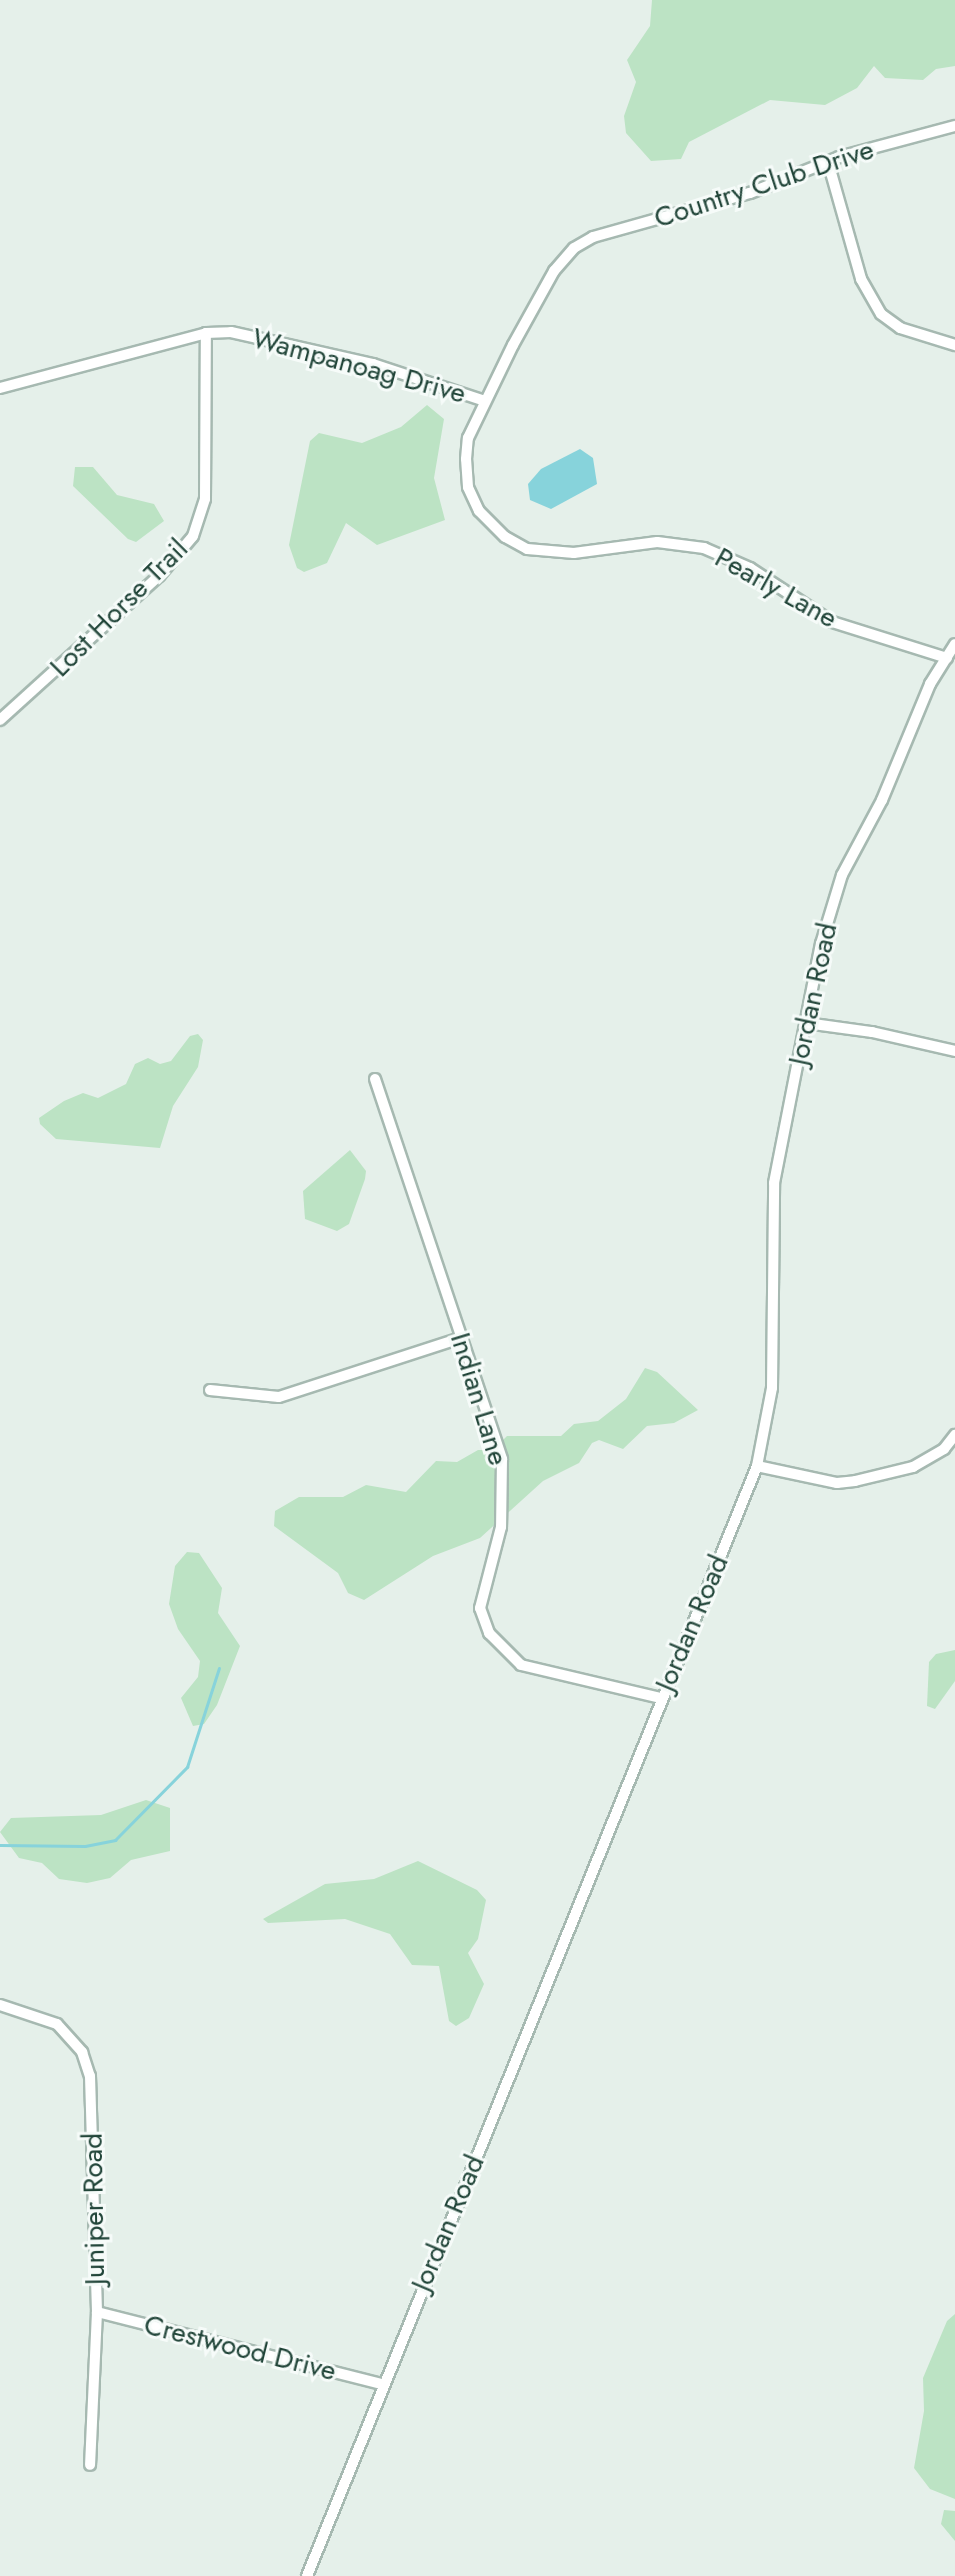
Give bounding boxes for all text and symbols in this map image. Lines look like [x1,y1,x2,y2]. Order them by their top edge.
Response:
street label: Country Club Drive [650,133,878,235]
street label: Wampanoag Drive [249,321,469,411]
street label: Lost Horse Trail [43,532,195,684]
street label: Pearly Lane [709,541,843,635]
street label: Jordan Road [782,920,844,1068]
street label: Indian Lane [443,1329,515,1469]
street label: Jordan Road [648,1550,736,1696]
street label: Juniper Road [76,2133,112,2285]
street label: Jordan Road [404,2150,492,2296]
street label: Crestwood Drive [141,2308,339,2388]

